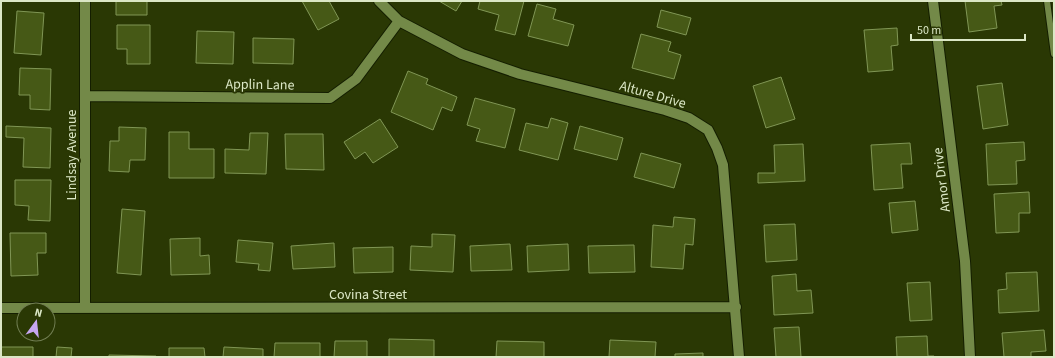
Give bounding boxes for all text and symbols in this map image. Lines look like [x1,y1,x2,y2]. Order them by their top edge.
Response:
scale bar [911,16,1025,42]
text: 50 m [917,22,941,39]
street label: Applin Lane [225,74,295,96]
street label: Alture Drive [617,76,688,114]
street label: Lindsay Avenue [62,109,82,201]
street label: Amor Drive [928,146,956,213]
street label: Covina Street [329,285,407,305]
north arrow [16,302,56,342]
text: N [33,305,44,321]

